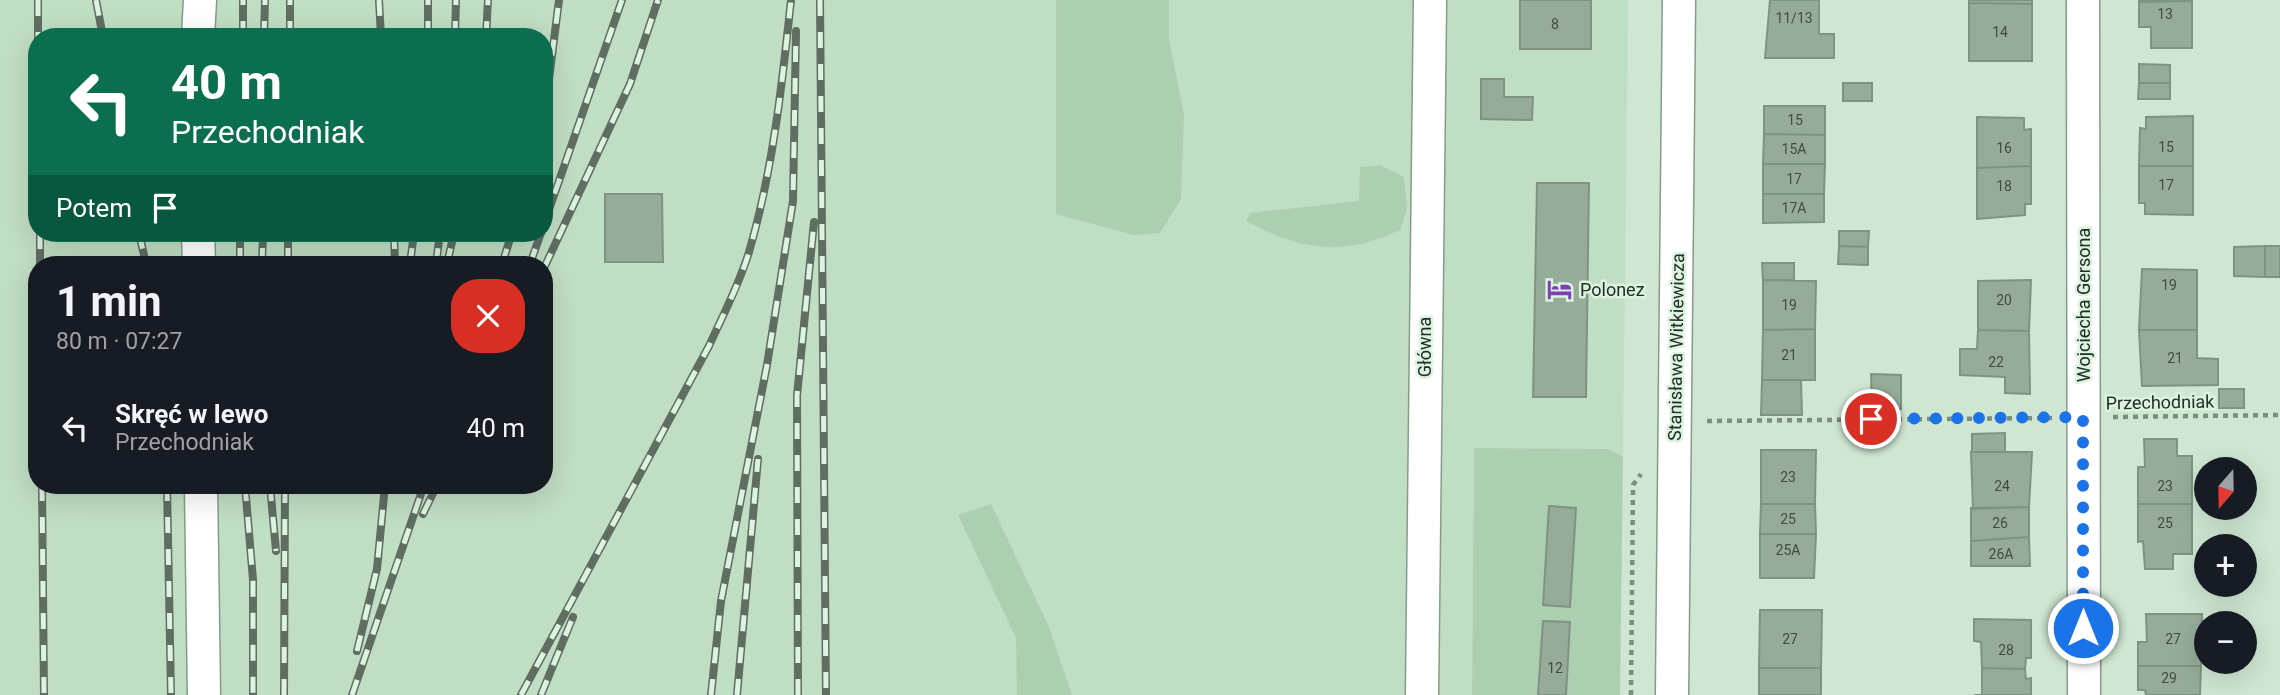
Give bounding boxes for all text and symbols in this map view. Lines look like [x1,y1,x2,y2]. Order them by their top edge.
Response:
house number: 13 [2157,6,2173,22]
house number: 11/13 [1775,10,1813,26]
house number: 8 [1551,16,1559,32]
house number: 14 [1992,24,2008,40]
text: 40 m [171,54,282,111]
icon: left [56,56,147,147]
house number: 15 [1787,112,1803,128]
text: Przechodniak [171,113,364,151]
house number: 15 [2158,139,2174,155]
house number: 16 [1996,140,2012,156]
house number: 15A [1782,141,1806,157]
house number: 17 [1786,171,1802,187]
house number: 17 [2158,177,2174,193]
house number: 18 [1996,178,2012,194]
icon: arrive [146,189,184,227]
text: Potem [56,193,132,223]
house number: 17A [1782,200,1806,216]
street label: Wojciecha Gersona [2073,228,2094,382]
street label: Stanisława Witkiewicza [1664,253,1688,441]
hotel icon: Polonez [1546,275,1574,303]
text: 1 min [56,277,162,326]
house number: 19 [2161,277,2177,293]
button: close [451,279,525,353]
place label: Polonez [1580,279,1645,300]
house number: 20 [1996,292,2012,308]
house number: 19 [1781,297,1797,313]
street label: Główna [1414,317,1435,377]
text: 80 m · 07:27 [56,328,182,355]
house number: 21 [1781,347,1797,363]
house number: 21 [2167,350,2183,366]
house number: 22 [1988,354,2004,370]
pin [1841,389,1901,449]
street label: Przechodniak [2105,391,2215,413]
text: Skręć w lewo [115,399,268,429]
icon: arrive [1852,400,1890,438]
icon: left [56,409,94,447]
text: 40 m [467,413,525,443]
text: Przechodniak [115,429,254,456]
north arrow [2194,457,2258,520]
map controls [2194,457,2257,674]
house number: 23 [1780,469,1796,485]
house number: 24 [1994,478,2010,494]
house number: 23 [2157,478,2173,494]
house number: 25 [1780,511,1796,527]
house number: 26 [1992,515,2008,531]
house number: 25 [2157,515,2173,531]
button: + [2194,534,2257,597]
house number: 25A [1776,542,1800,558]
house number: 26A [1989,546,2013,562]
position arrow [2046,591,2120,665]
button: − [2194,611,2257,674]
house number: 27 [1782,631,1798,647]
house number: 27 [2165,631,2181,647]
house number: 28 [1998,642,2014,658]
house number: 12 [1547,660,1563,676]
house number: 29 [2161,670,2177,686]

